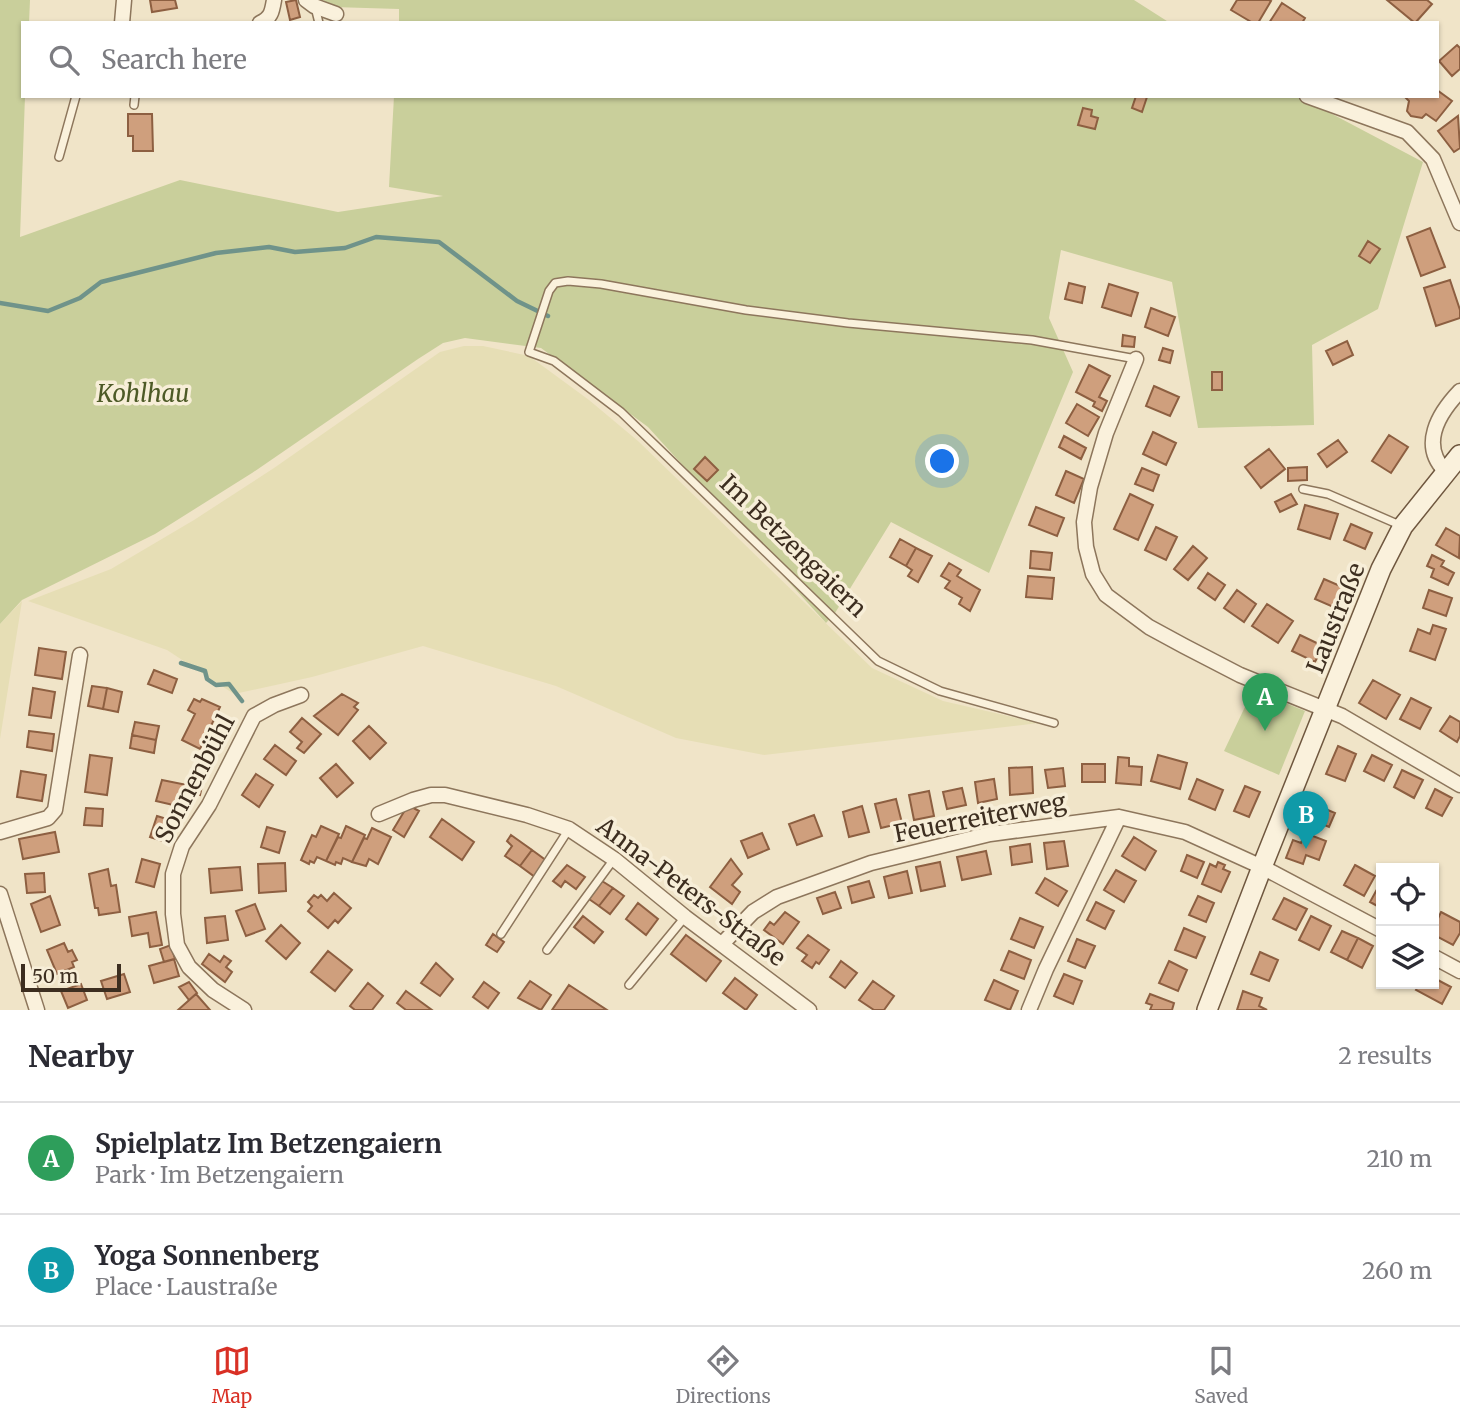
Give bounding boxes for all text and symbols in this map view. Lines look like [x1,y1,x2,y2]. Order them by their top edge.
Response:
search box [21,21,1439,98]
icon: search [45,41,83,79]
text: Search here [101,43,247,76]
park label: Kohlhau [96,378,189,409]
your location [925,444,959,478]
street label: Im Betzengaiern [713,468,873,624]
street label: Laustraße [1299,558,1372,678]
pin: A [1242,673,1288,731]
street label: Sonnenbühl [148,709,241,848]
street label: Feuerreiterweg [891,786,1069,849]
pin: B [1283,791,1329,849]
street label: Anna-Peters-Straße [590,810,792,973]
map controls [1376,863,1439,989]
button: locate [1376,863,1439,926]
button: layers [1376,926,1439,989]
scale bar [21,961,121,993]
text: 50 m [32,964,78,988]
text: Nearby [28,1037,134,1075]
text: 2 results [1338,1041,1432,1070]
text: Spielplatz Im Betzengaiern [95,1127,442,1160]
text: A [43,1144,59,1173]
text: 210 m [1367,1144,1432,1173]
text: Park · Im Betzengaiern [95,1160,344,1189]
text: Yoga Sonnenberg [95,1239,319,1272]
text: B [43,1256,59,1285]
text: 260 m [1362,1256,1432,1285]
text: Place · Laustraße [95,1272,278,1301]
tab: Map [212,1342,252,1408]
tab: Directions [676,1342,771,1408]
tab: Saved [1194,1342,1248,1408]

